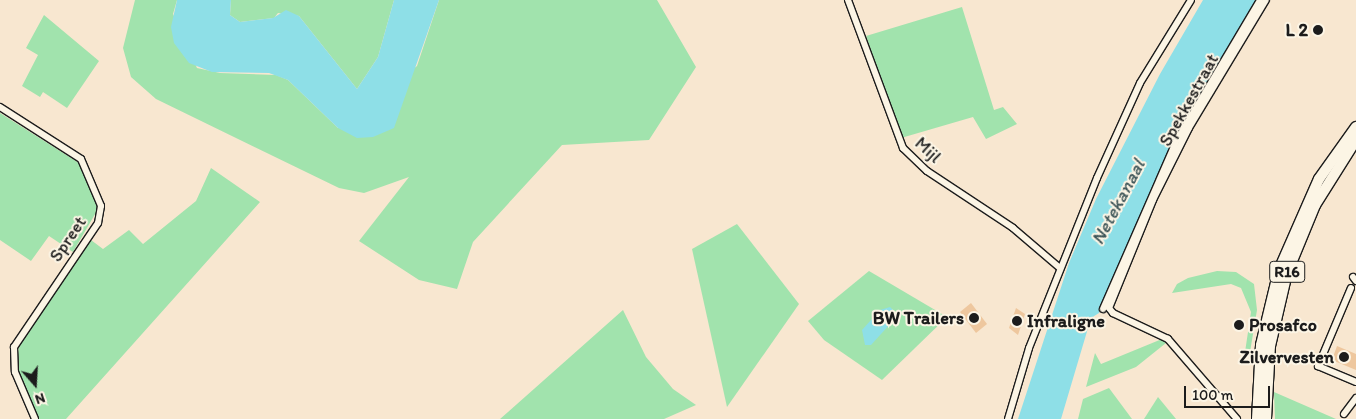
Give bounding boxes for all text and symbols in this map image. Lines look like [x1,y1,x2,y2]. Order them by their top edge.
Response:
place label: L 2 [1285,19,1308,41]
marker: L 2 [1312,24,1324,36]
street label: Spekkestraat [1155,50,1223,150]
street label: Mijl [910,132,946,168]
water label: Netekanaal [1086,156,1150,248]
street label: Spreet [45,212,91,266]
road number: R16 [1268,258,1306,286]
place label: BW Trailers [874,307,964,329]
place label: Infraligne [1027,310,1105,332]
marker: BW Trailers [968,312,980,324]
place label: Prosafco [1249,314,1317,336]
marker: Infraligne [1011,315,1023,327]
marker: Prosafco [1233,319,1245,331]
place label: Zilvervesten [1239,346,1334,368]
marker: Zilvervesten [1338,351,1350,363]
north arrow [10,359,60,409]
scale bar [1186,376,1272,408]
text: 100 m [1192,386,1233,404]
text: N [33,389,47,408]

